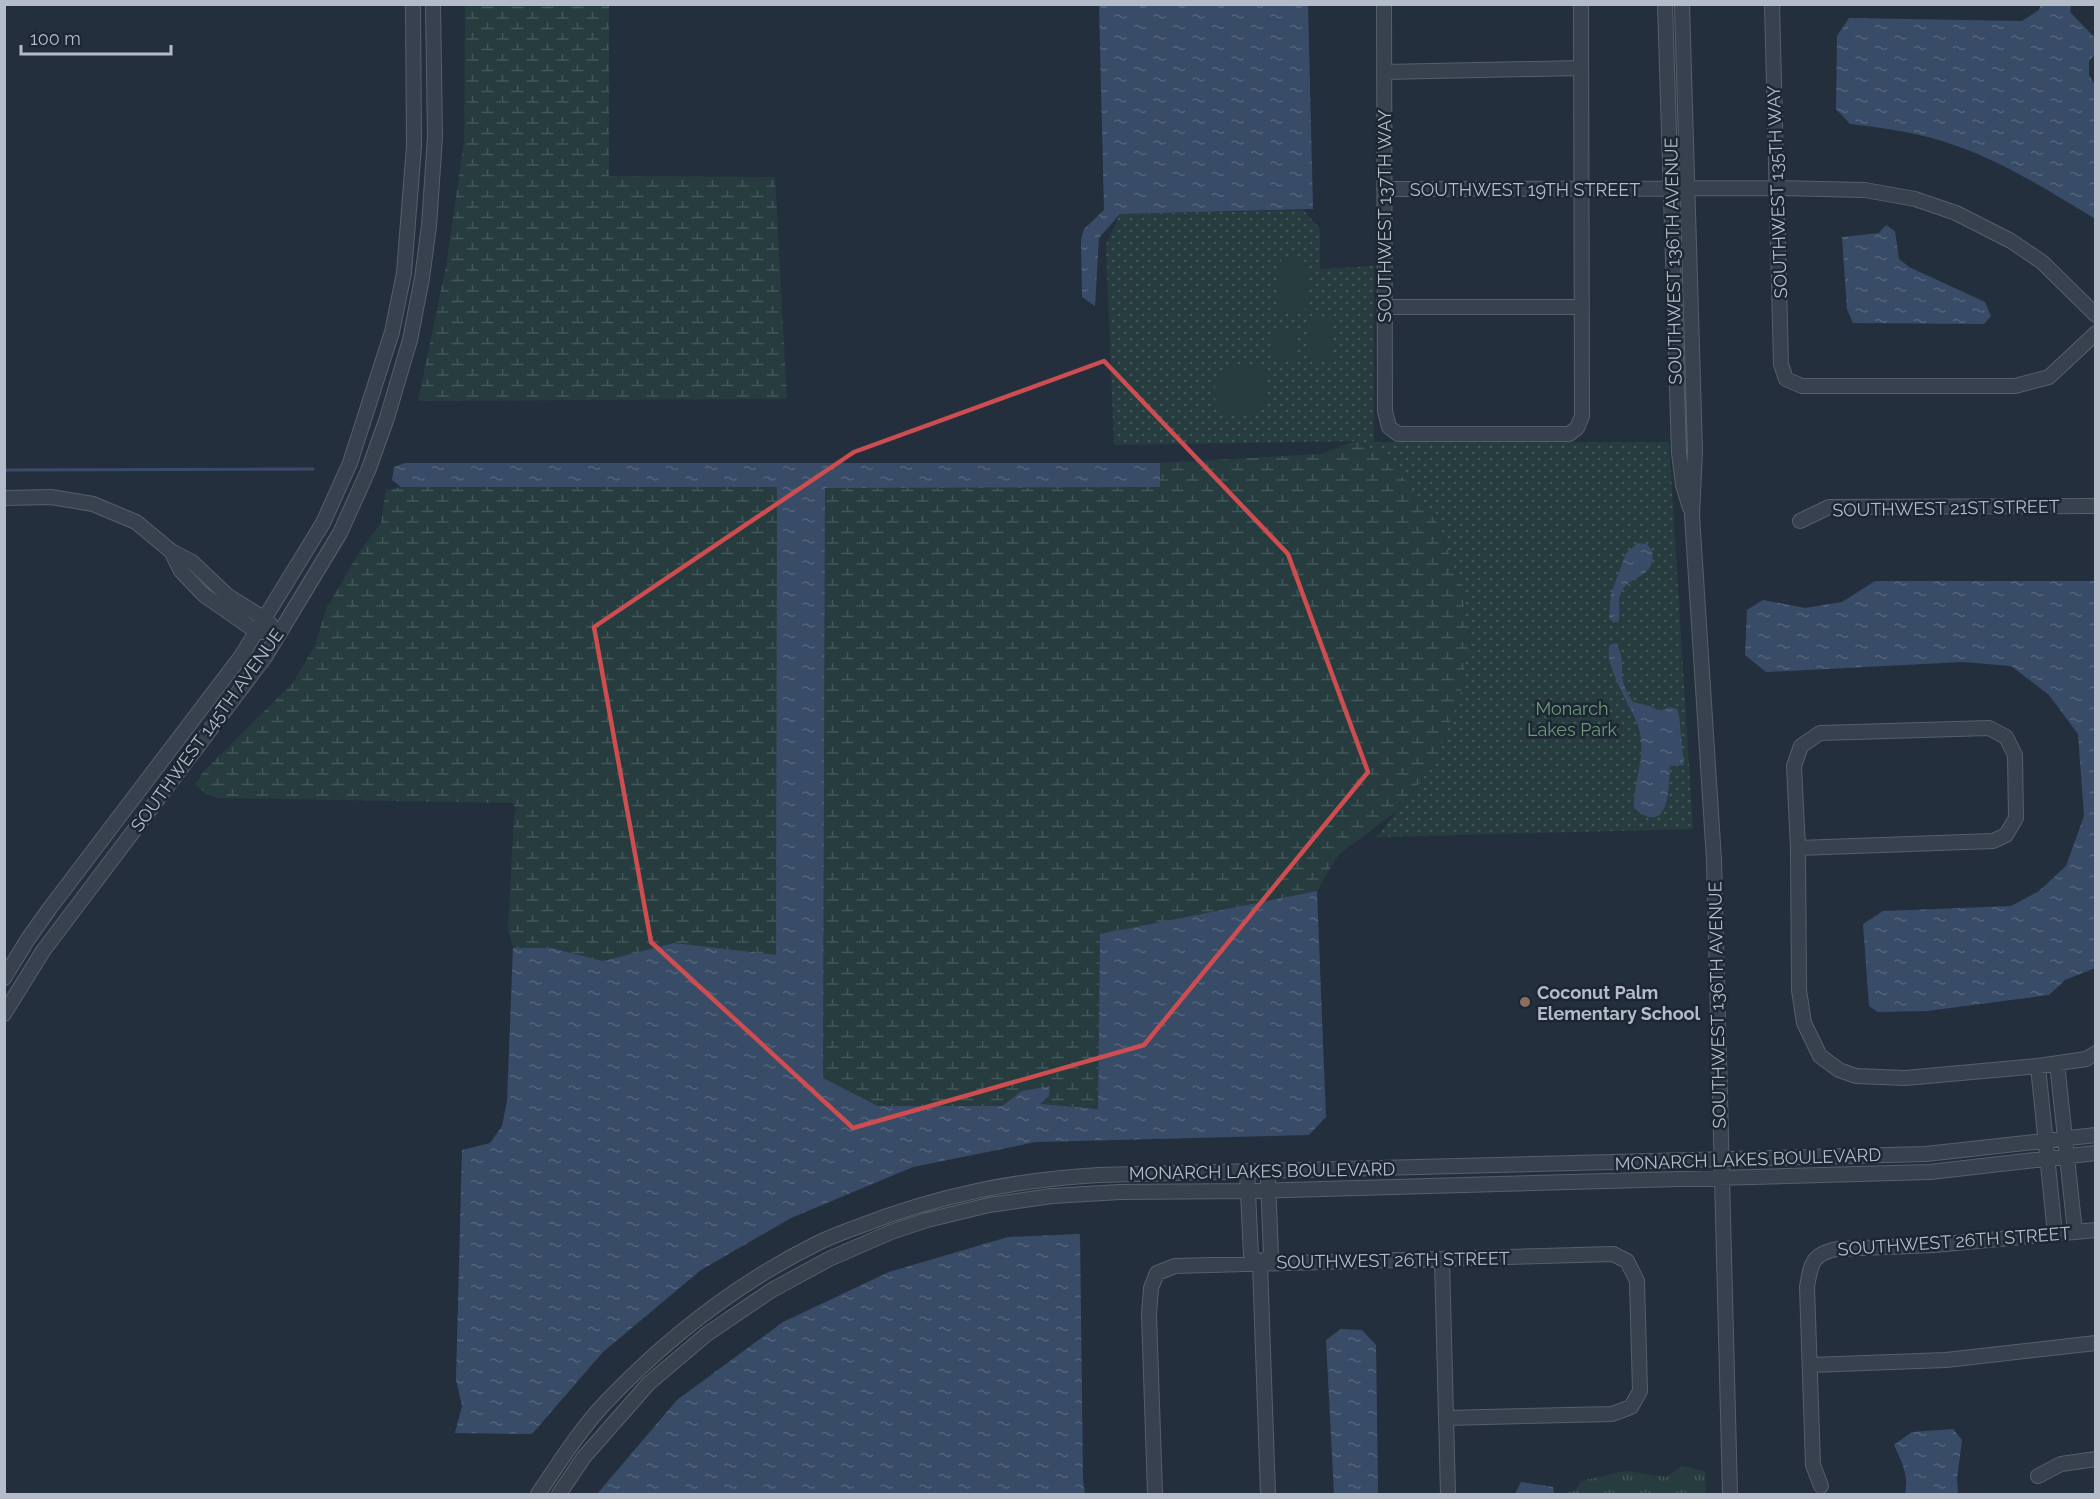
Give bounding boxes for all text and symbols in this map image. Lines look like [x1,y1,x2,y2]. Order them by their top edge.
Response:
scale bar [21,18,171,56]
text: 100 m [30,28,81,49]
street label: SOUTHWEST 135TH WAY [1763,85,1791,299]
street label: SOUTHWEST 137TH WAY [1374,109,1395,323]
street label: SOUTHWEST 136TH AVENUE [1660,137,1686,385]
street label: SOUTHWEST 19TH STREET [1410,179,1640,200]
street label: SOUTHWEST 21ST STREET [1832,496,2060,520]
street label: SOUTHWEST 145TH AVENUE [126,624,288,836]
park label: Monarch Lakes Park [1527,698,1617,740]
street label: SOUTHWEST 136TH AVENUE [1704,881,1730,1129]
place label: Coconut Palm Elementary School [1537,982,1701,1024]
marker: Coconut Palm Elementary School [1518,995,1532,1009]
street label: MONARCH LAKES BOULEVARD [1614,1144,1882,1174]
street label: MONARCH LAKES BOULEVARD [1129,1158,1396,1184]
street label: SOUTHWEST 26TH STREET [1837,1222,2071,1260]
street label: SOUTHWEST 26TH STREET [1276,1247,1510,1273]

